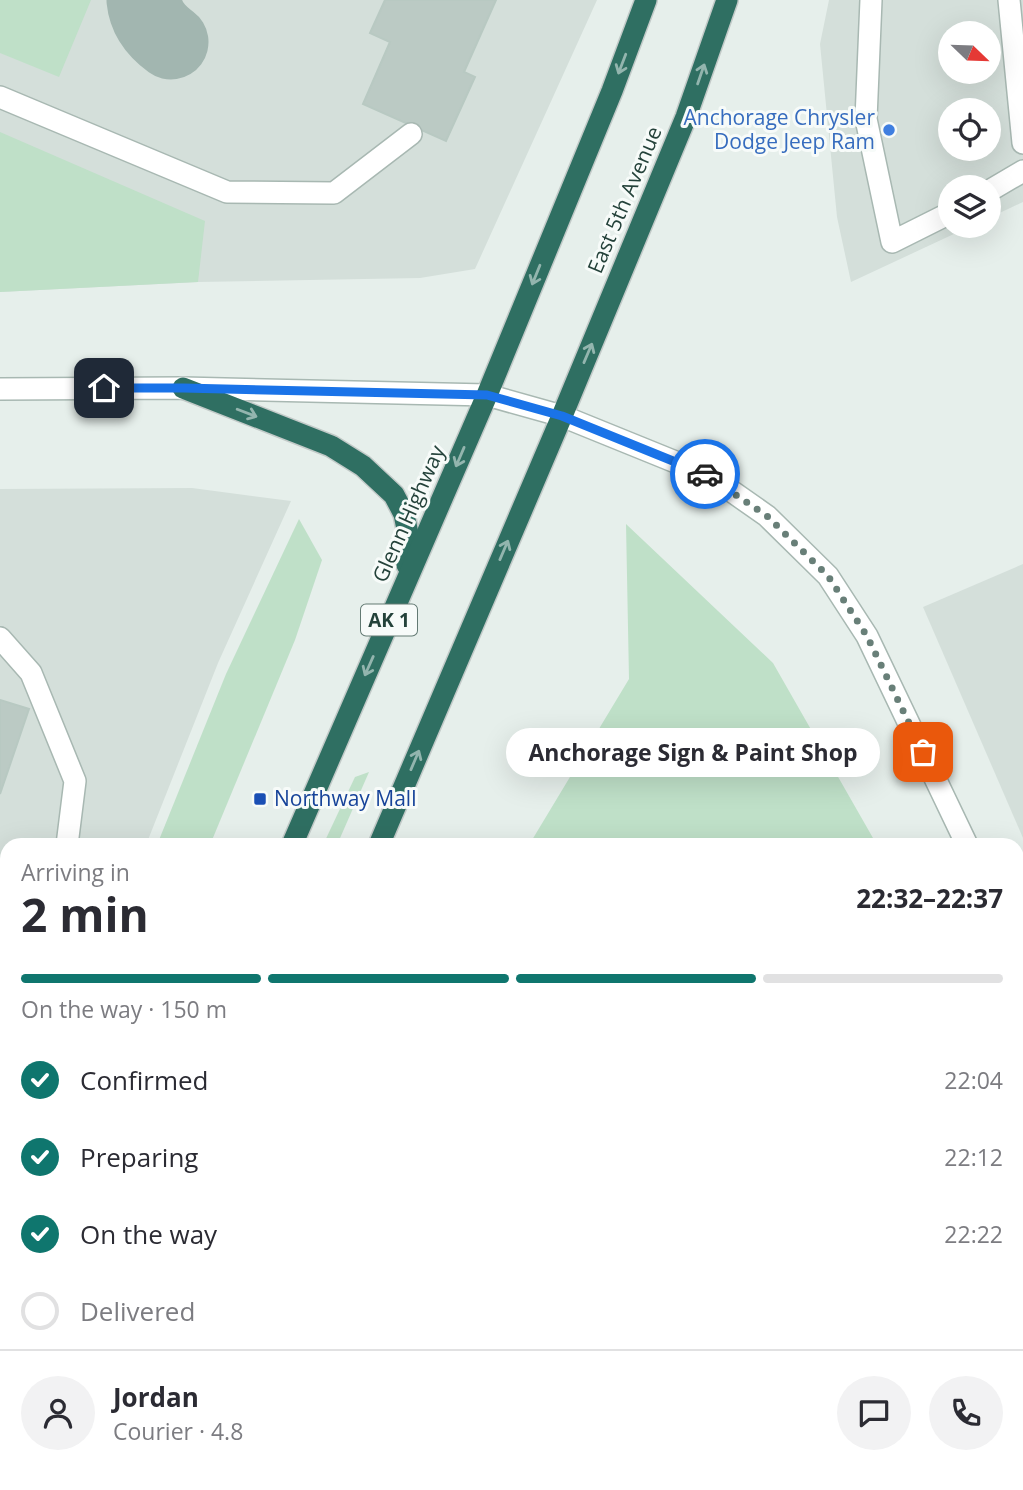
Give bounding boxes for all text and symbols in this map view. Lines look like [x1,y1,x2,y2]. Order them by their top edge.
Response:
north arrow [938,21,1001,84]
map controls [938,21,1001,238]
one-way arrow [615,52,627,74]
one-way arrow [696,64,708,86]
button: locate [938,98,1001,161]
place label: Anchorage Chrysler Dodge Jeep Ram [683,103,875,155]
street label: East 5th Avenue [580,122,668,277]
marker: Anchorage Chrysler Dodge Jeep Ram [881,122,897,138]
button: layers [938,175,1001,238]
one-way arrow [529,263,542,285]
one-way arrow [582,343,595,364]
pin [74,358,134,418]
icon: home [85,369,123,407]
one-way arrow [235,407,257,420]
courier [670,439,740,509]
street label: Glenn Highway [365,440,451,586]
one-way arrow [453,446,466,468]
icon: car [686,455,724,493]
one-way arrow [498,540,511,561]
road number: AK 1 [361,604,417,636]
one-way arrow [362,655,375,676]
pin [893,722,953,782]
callout: Anchorage Sign & Paint Shop [506,728,881,776]
icon: bag [904,733,942,771]
text: Anchorage Sign & Paint Shop [528,736,858,768]
one-way arrow [410,749,423,771]
place label: Northway Mall [274,784,416,812]
marker: Northway Mall [252,791,268,807]
text: Arriving in [21,856,130,888]
text: 22:32–22:37 [856,880,1003,916]
text: 2 min [21,883,149,945]
text: On the way · 150 m [21,993,227,1025]
icon: check [21,1061,59,1099]
text: Confirmed [80,1062,208,1098]
text: 22:04 [944,1064,1003,1096]
icon: check [21,1138,59,1176]
text: Preparing [80,1139,198,1175]
text: 22:12 [944,1141,1003,1173]
icon: check [21,1215,59,1253]
text: On the way [80,1216,217,1252]
text: 22:22 [944,1218,1003,1250]
text: Delivered [80,1293,195,1329]
button: person [21,1376,95,1450]
button: chat [837,1376,911,1450]
button: phone [929,1376,1003,1450]
text: Jordan [113,1379,199,1415]
text: Courier · 4.8 [113,1415,243,1447]

